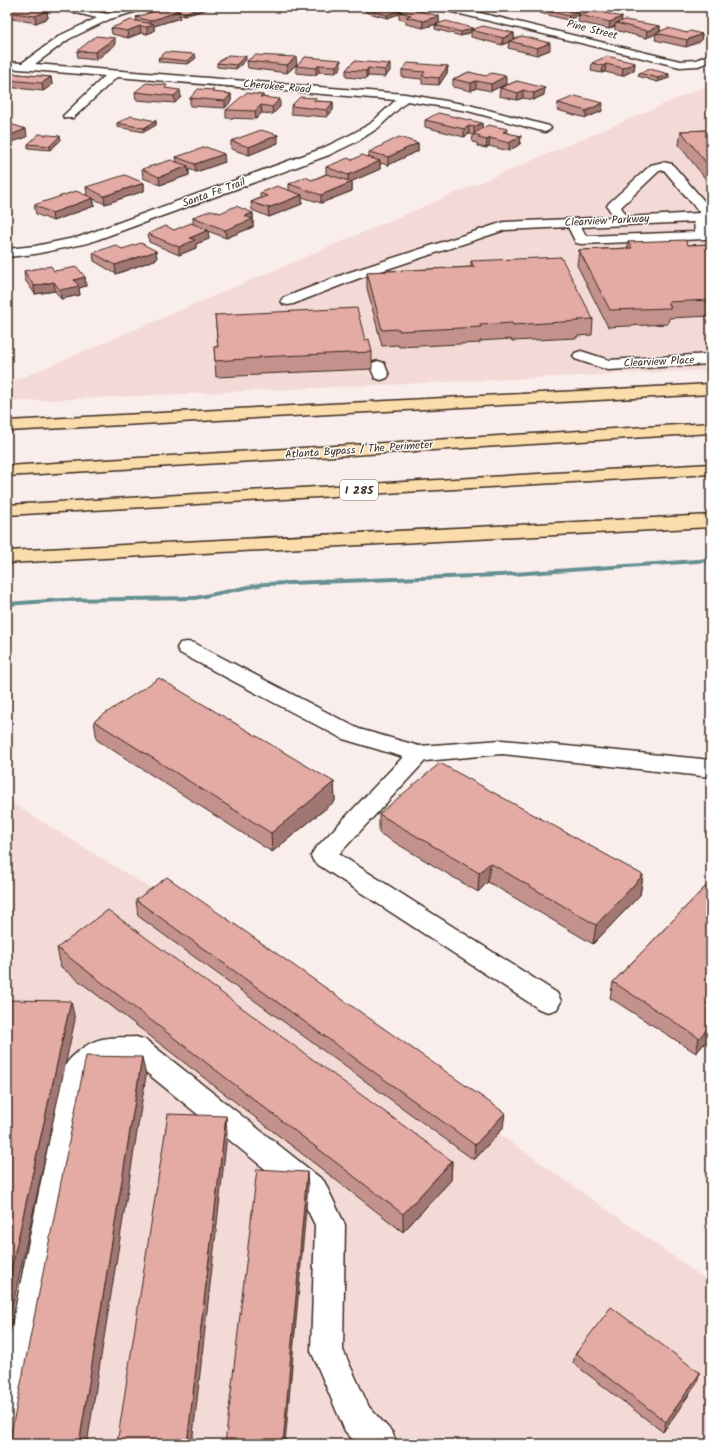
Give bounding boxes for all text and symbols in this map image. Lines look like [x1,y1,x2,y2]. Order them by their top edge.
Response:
street label: Pine Street [565,15,620,45]
street label: Cherokee Road [243,75,312,99]
street label: Santa Fe Trail [180,173,248,213]
street label: Clearview Parkway [564,210,651,232]
street label: Clearview Place [623,351,695,373]
street label: Atlanta Bypass / The Perimeter [285,436,435,464]
road number: I 285 [340,480,378,500]

